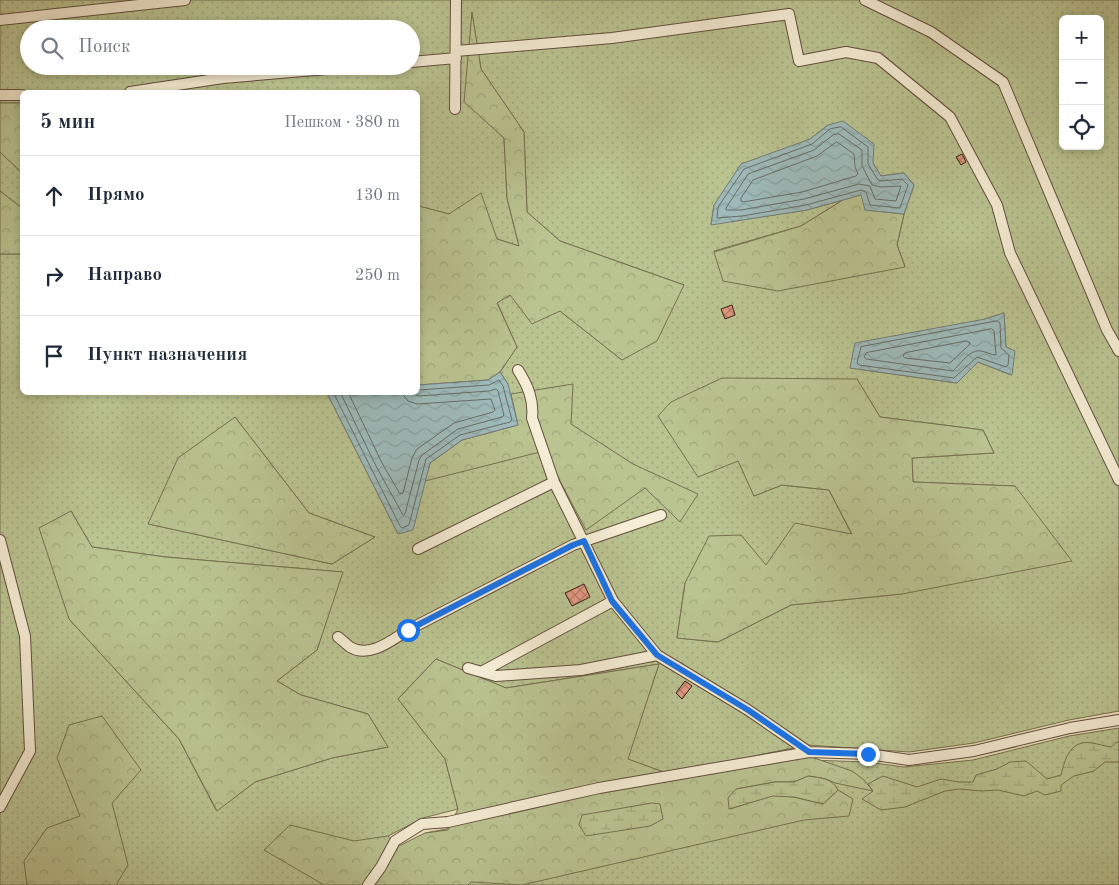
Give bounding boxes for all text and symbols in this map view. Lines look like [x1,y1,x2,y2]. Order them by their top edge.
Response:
map controls [1059,15,1104,150]
button: + [1059,15,1104,60]
search box [20,20,420,75]
icon: search [38,34,66,62]
text: Поиск [78,38,130,57]
button: − [1059,60,1104,105]
button: locate [1059,105,1104,150]
text: 5 мин [40,112,95,133]
text: Пешком · 380 m [284,115,400,131]
icon: ahead [40,182,68,210]
text: Прямо [87,186,145,205]
text: 130 m [355,188,400,204]
icon: right [40,262,68,290]
text: Направо [87,266,162,285]
text: 250 m [355,268,400,284]
icon: arrive [40,342,68,370]
text: Пункт назначения [87,346,247,365]
route start [397,619,420,642]
route end [857,743,880,766]

